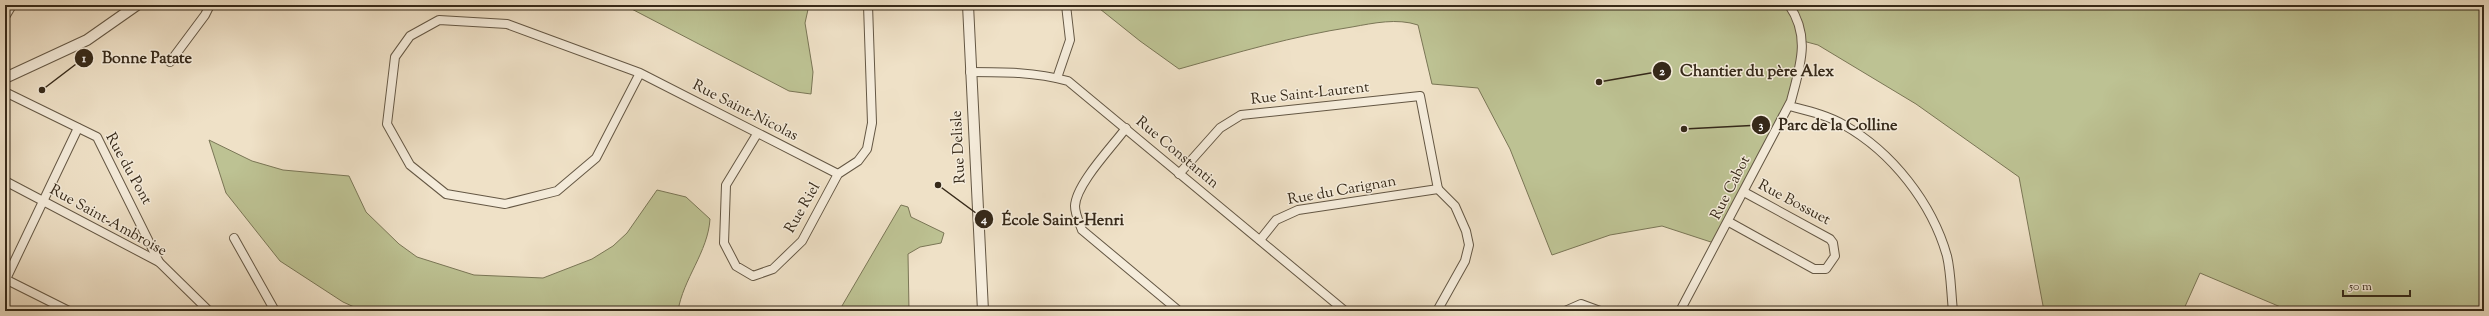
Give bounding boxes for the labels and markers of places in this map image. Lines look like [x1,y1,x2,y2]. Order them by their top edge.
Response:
callout: Bonne Patate [74,44,200,72]
callout: Chantier du père Alex [1652,57,1842,85]
callout: Parc de la Colline [1751,111,1906,139]
callout: École Saint-Henri [974,205,1133,233]

